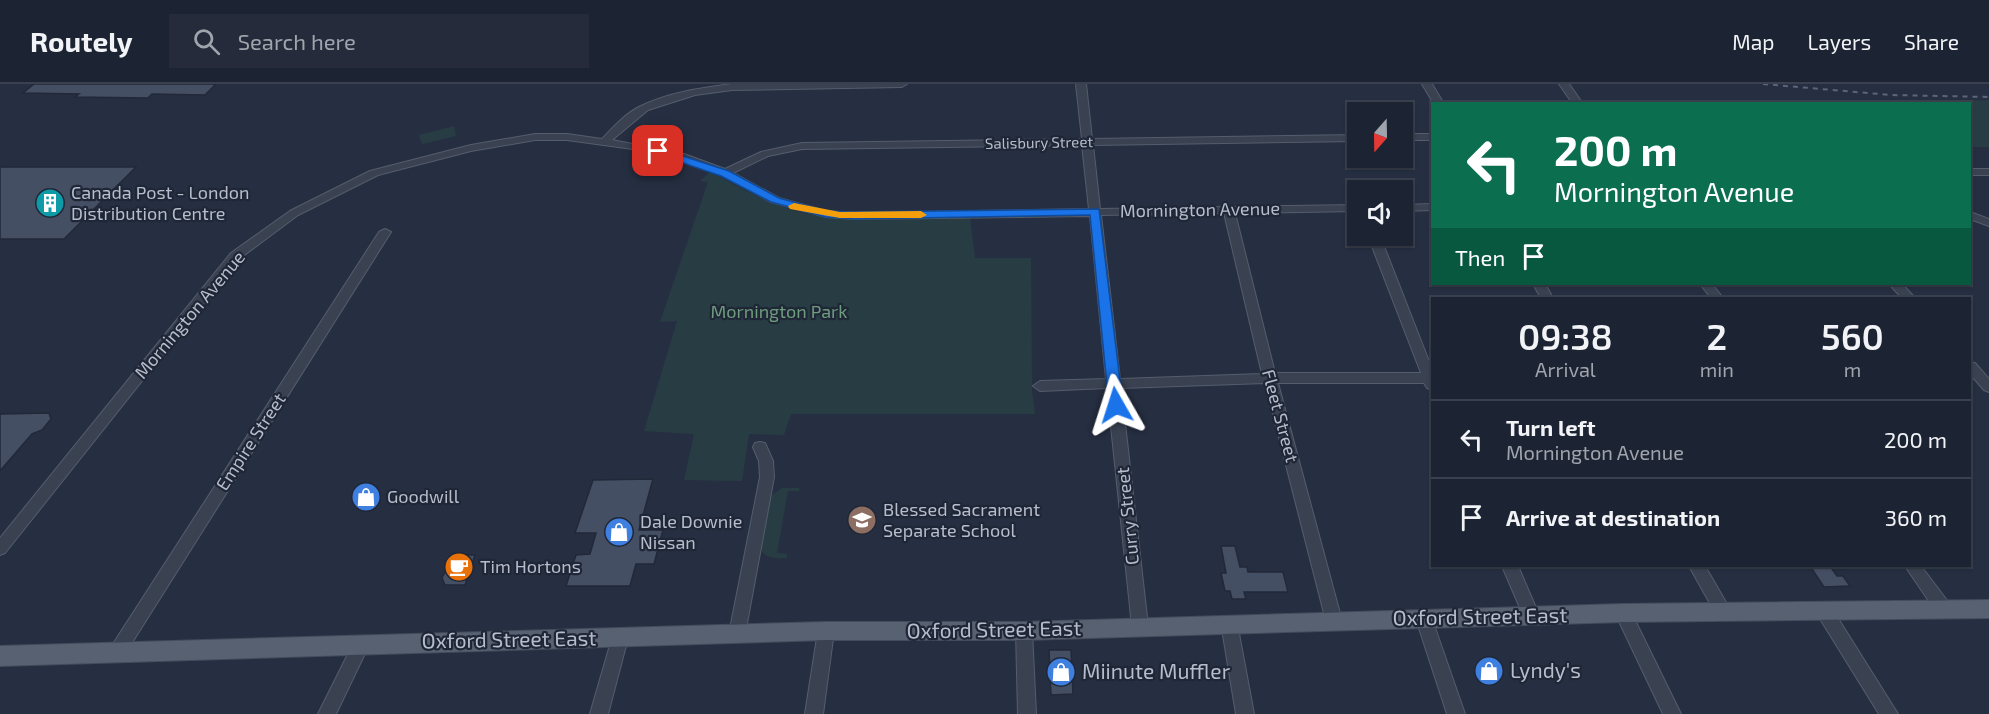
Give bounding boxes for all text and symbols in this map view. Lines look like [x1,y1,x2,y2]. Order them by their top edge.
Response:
search box [169,14,589,68]
text: Routely [30,24,133,58]
icon: search [190,25,223,58]
text: Search here [238,28,356,54]
text: Map [1732,29,1774,54]
text: Layers [1807,29,1871,54]
text: Share [1904,29,1959,54]
north arrow [1347,102,1413,168]
map controls [1347,102,1413,246]
text: 200 m [1554,124,1677,174]
pin [632,125,683,176]
icon: left [1455,126,1533,204]
street label: Salisbury Street [985,132,1094,152]
icon: arrive [641,134,674,167]
text: Mornington Avenue [1554,175,1794,207]
button: sound [1347,180,1413,246]
place label: Canada Post - London Distribution Centre [71,181,249,224]
building icon: Canada Post - London Distribution Centre [34,187,66,219]
street label: Mornington Avenue [1120,197,1280,221]
icon: arrive [1517,240,1550,273]
text: Then [1455,244,1505,270]
street label: Mornington Avenue [129,246,249,383]
park label: Mornington Park [710,300,848,322]
text: 09:38 [1518,314,1613,357]
text: 2 [1707,314,1727,357]
text: 560 [1821,314,1884,357]
text: Arrival [1535,357,1596,381]
text: min [1700,357,1734,381]
text: m [1844,357,1861,381]
street label: Fleet Street [1258,367,1304,465]
position arrow [1084,373,1148,437]
street label: Empire Street [211,389,290,494]
text: Turn left [1506,414,1595,440]
icon: left [1455,423,1488,456]
text: 200 m [1884,426,1947,452]
text: Mornington Avenue [1506,440,1684,464]
street label: Curry Street [1111,466,1143,566]
shop icon: Goodwill [350,481,382,513]
place label: Goodwill [387,485,460,507]
place label: Blessed Sacrament Separate School [883,498,1040,541]
icon: arrive [1455,501,1488,534]
school or university icon: Blessed Sacrament Separate School [846,504,878,536]
text: Arrive at destination [1506,504,1720,530]
text: 360 m [1885,504,1947,530]
place label: Dale Downie Nissan [640,510,742,553]
shop icon: Dale Downie Nissan [603,516,635,548]
cafe icon: Tim Hortons [443,551,475,583]
place label: Tim Hortons [480,555,581,577]
street label: Oxford Street East [1392,601,1568,630]
street label: Oxford Street East [906,614,1082,643]
street label: Oxford Street East [421,624,597,653]
shop icon: Lyndy's [1473,655,1505,687]
shop icon: Miinute Muffler [1045,656,1077,688]
place label: Lyndy's [1510,657,1581,682]
place label: Miinute Muffler [1082,658,1231,683]

